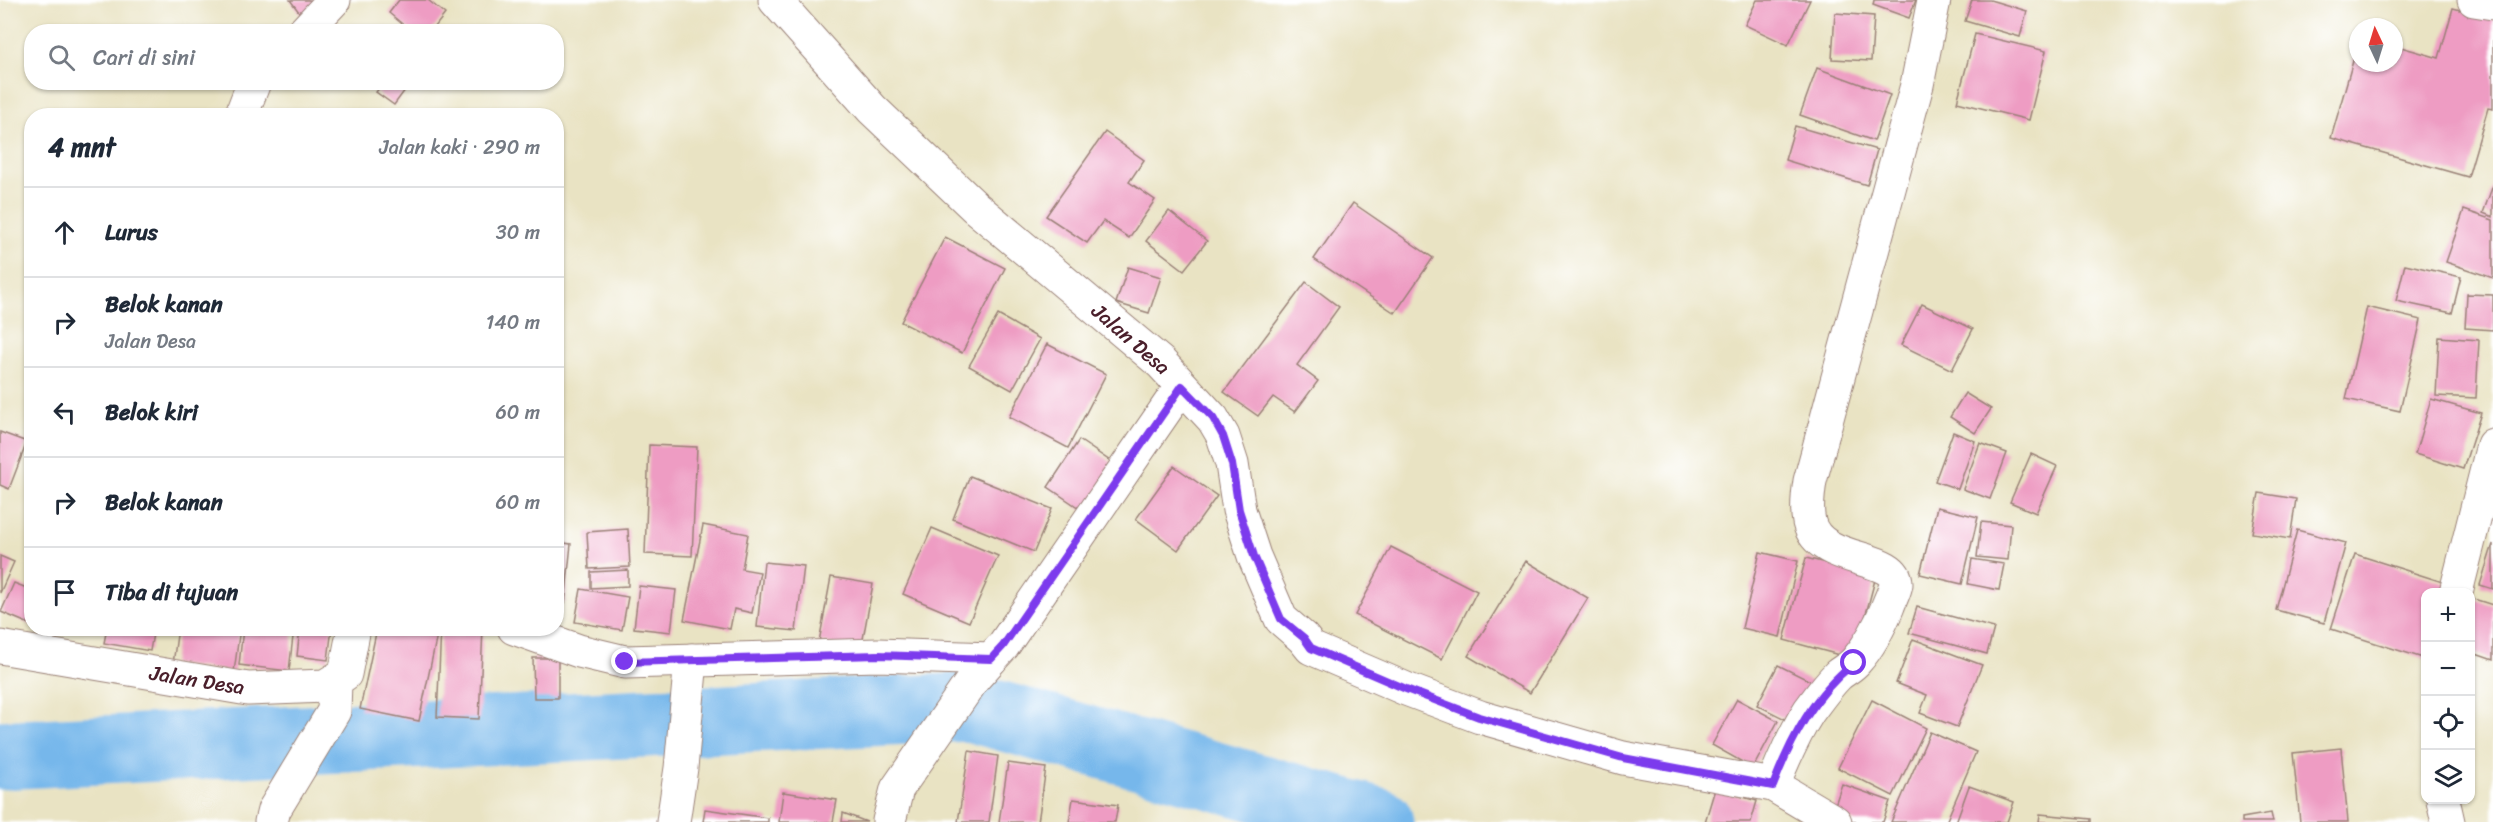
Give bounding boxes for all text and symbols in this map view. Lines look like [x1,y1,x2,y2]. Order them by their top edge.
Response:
north arrow [2349,18,2403,72]
search box [24,24,564,90]
text: Cari di sini [93,38,195,77]
icon: search [45,41,78,74]
text: 4 mnt [48,124,115,170]
text: Jalan kaki · 290 m [379,130,540,165]
text: Lurus [105,213,158,252]
text: 30 m [496,215,540,250]
icon: ahead [48,216,81,249]
text: Belok kanan [105,285,223,324]
street label: Jalan Desa [1082,293,1180,385]
text: 140 m [486,305,540,340]
icon: right [48,306,81,339]
text: Jalan Desa [105,324,196,359]
text: Belok kiri [105,393,198,432]
text: 60 m [495,395,540,430]
icon: left [48,396,81,429]
text: Belok kanan [105,483,223,522]
text: 60 m [495,485,540,520]
icon: right [48,486,81,519]
text: Tiba di tujuan [105,573,238,612]
icon: arrive [48,576,81,609]
map controls [2421,588,2475,804]
button: + [2421,588,2475,642]
button: − [2421,642,2475,696]
route end [611,648,637,674]
route start [1840,649,1866,675]
street label: Jalan Desa [146,654,248,706]
button: locate [2421,696,2475,750]
button: layers [2421,750,2475,804]

